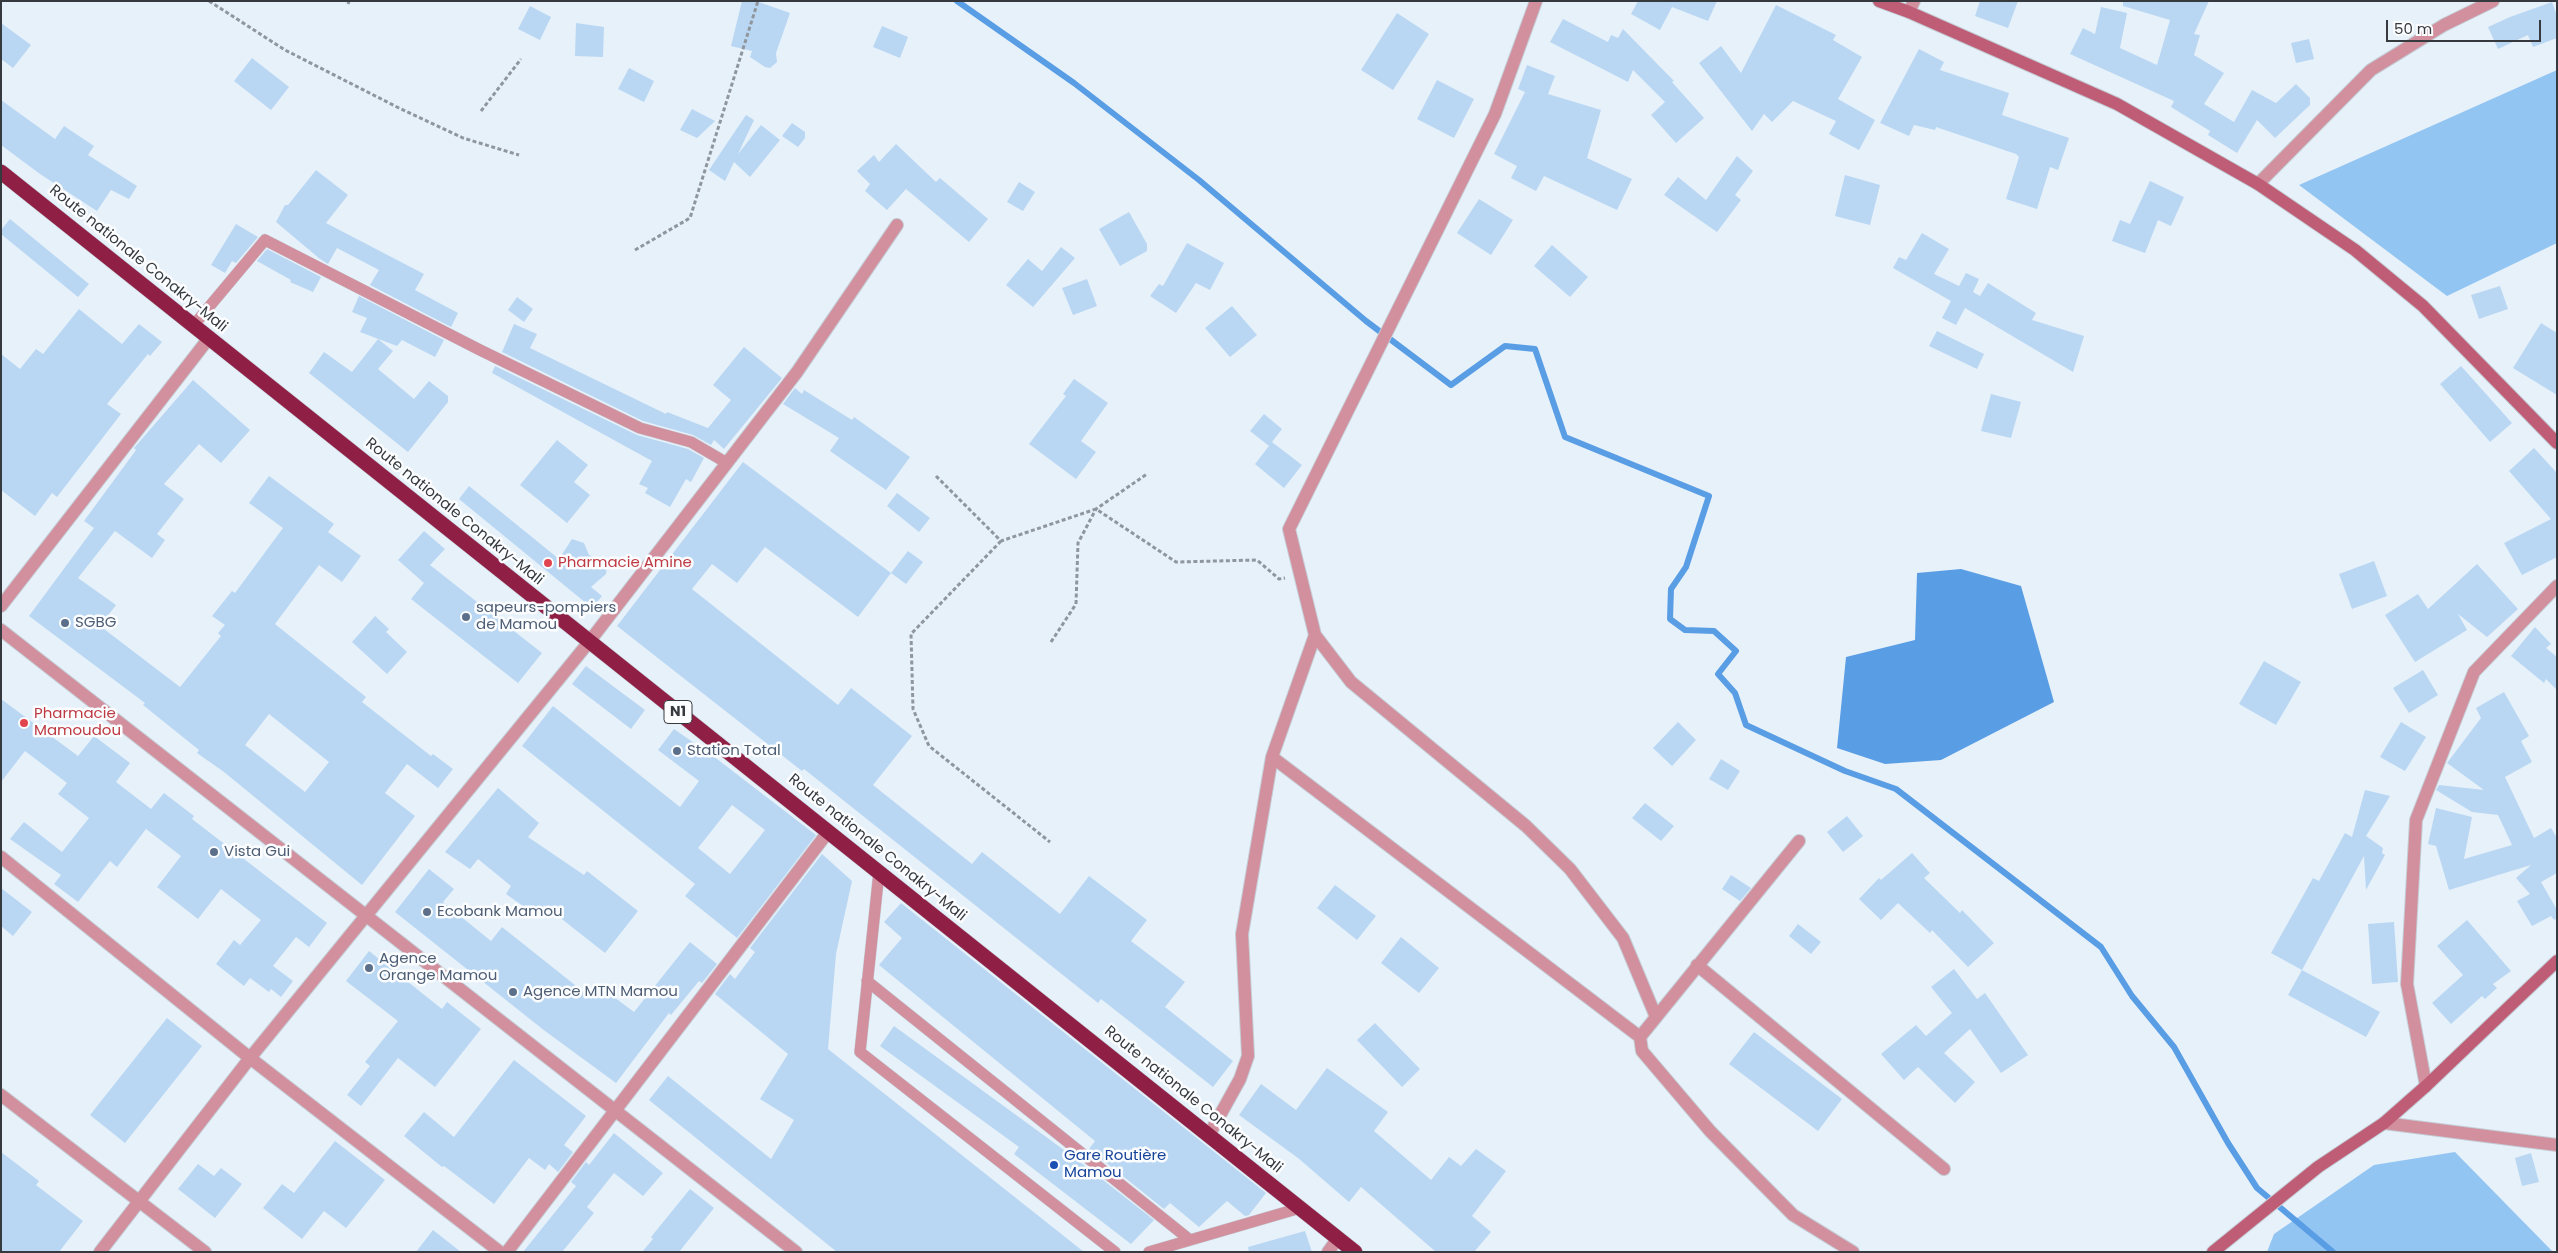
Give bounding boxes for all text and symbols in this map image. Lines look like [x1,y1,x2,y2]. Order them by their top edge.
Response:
scale bar [2388,10,2543,42]
text: 50 m [2394,18,2432,39]
street label: Route nationale Conakry-Mali [45,182,231,336]
street label: Route nationale Conakry-Mali [361,435,547,589]
place label: Pharmacie Amine [558,554,692,572]
marker: Pharmacie Amine [542,557,554,569]
place label: sapeurs-pompiers de Mamou [476,599,616,634]
marker: sapeurs-pompiers de Mamou [460,611,472,623]
place label: SGBG [75,614,116,632]
marker: SGBG [59,617,71,629]
road number: N1 [664,700,692,724]
place label: Pharmacie Mamoudou [34,705,121,740]
marker: Pharmacie Mamoudou [18,717,30,729]
place label: Station Total [687,742,781,760]
marker: Station Total [671,745,683,757]
street label: Route nationale Conakry-Mali [784,771,970,925]
place label: Vista Gui [224,843,290,861]
marker: Vista Gui [208,846,220,858]
place label: Ecobank Mamou [437,903,563,921]
marker: Ecobank Mamou [421,906,433,918]
place label: Agence Orange Mamou [379,950,497,985]
marker: Agence Orange Mamou [363,962,375,974]
place label: Agence MTN Mamou [523,983,678,1001]
marker: Agence MTN Mamou [507,986,519,998]
street label: Route nationale Conakry-Mali [1100,1023,1286,1177]
place label: Gare Routière Mamou [1064,1147,1166,1182]
marker: Gare Routière Mamou [1048,1159,1060,1171]

